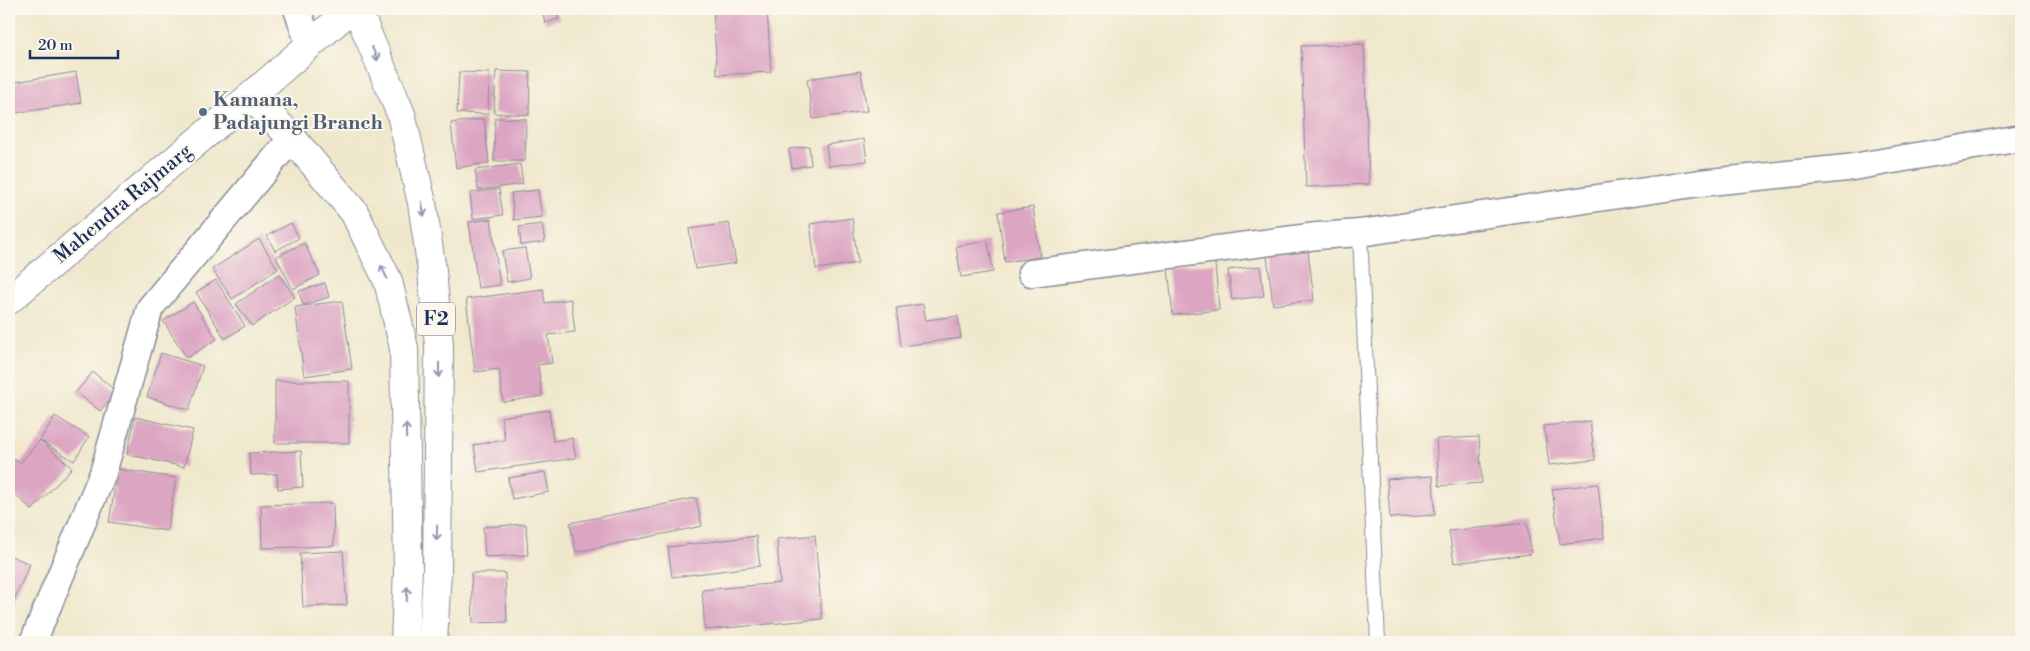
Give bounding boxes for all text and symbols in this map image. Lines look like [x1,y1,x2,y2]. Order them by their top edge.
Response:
scale bar [30,28,118,60]
text: 20 m [38,36,73,55]
one-way arrow [371,46,381,61]
place label: Kamana, Padajungi Branch [213,88,383,136]
marker: Kamana, Padajungi Branch [197,106,209,118]
street label: Mahendra Rajmarg [49,138,198,269]
one-way arrow [418,200,428,216]
one-way arrow [378,264,388,279]
road number: F2 [417,302,455,336]
one-way arrow [434,362,444,378]
one-way arrow [401,423,411,440]
one-way arrow [433,524,442,540]
one-way arrow [402,586,412,602]

